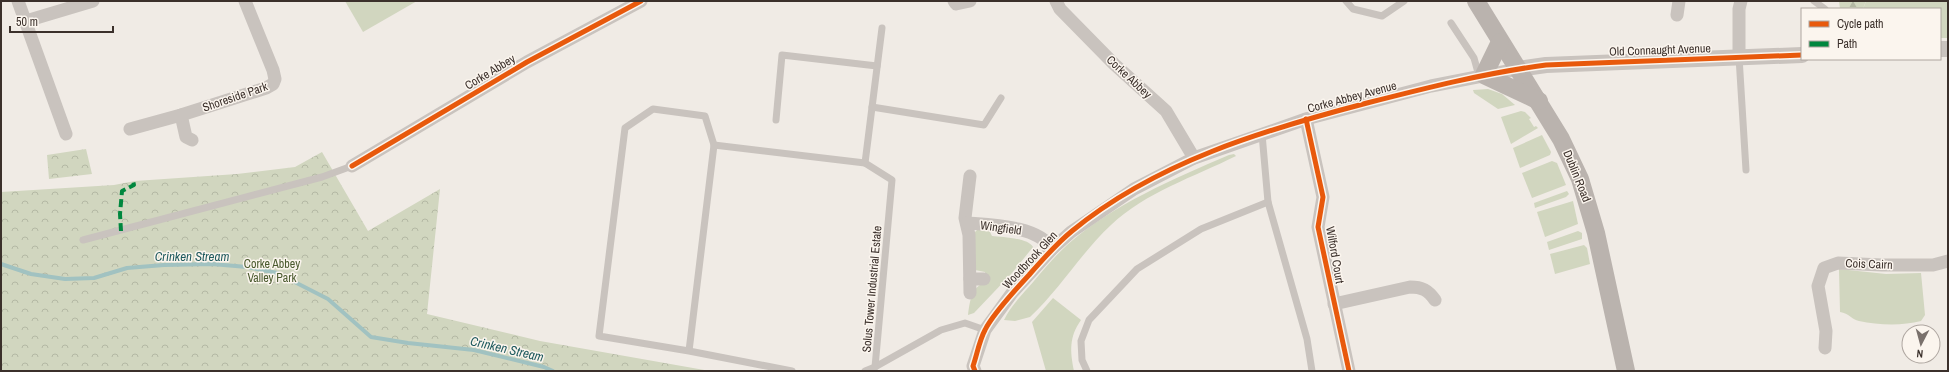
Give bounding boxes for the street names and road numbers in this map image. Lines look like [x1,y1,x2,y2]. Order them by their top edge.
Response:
street label: Old Connaught Avenue [1609,40,1711,60]
street label: Corke Abbey [462,51,518,93]
street label: Corke Abbey [1103,52,1155,102]
street label: Corke Abbey Avenue [1306,77,1398,117]
street label: Shoreside Park [200,78,270,116]
street label: Dublin Road [1559,148,1595,204]
street label: Wingfield [979,217,1023,239]
street label: Solus Tower Industrial Estate [858,225,886,353]
street label: Wilford Court [1322,225,1348,285]
street label: Woodbrook Glen [999,228,1061,292]
street label: Cois Cairn [1845,255,1893,273]

